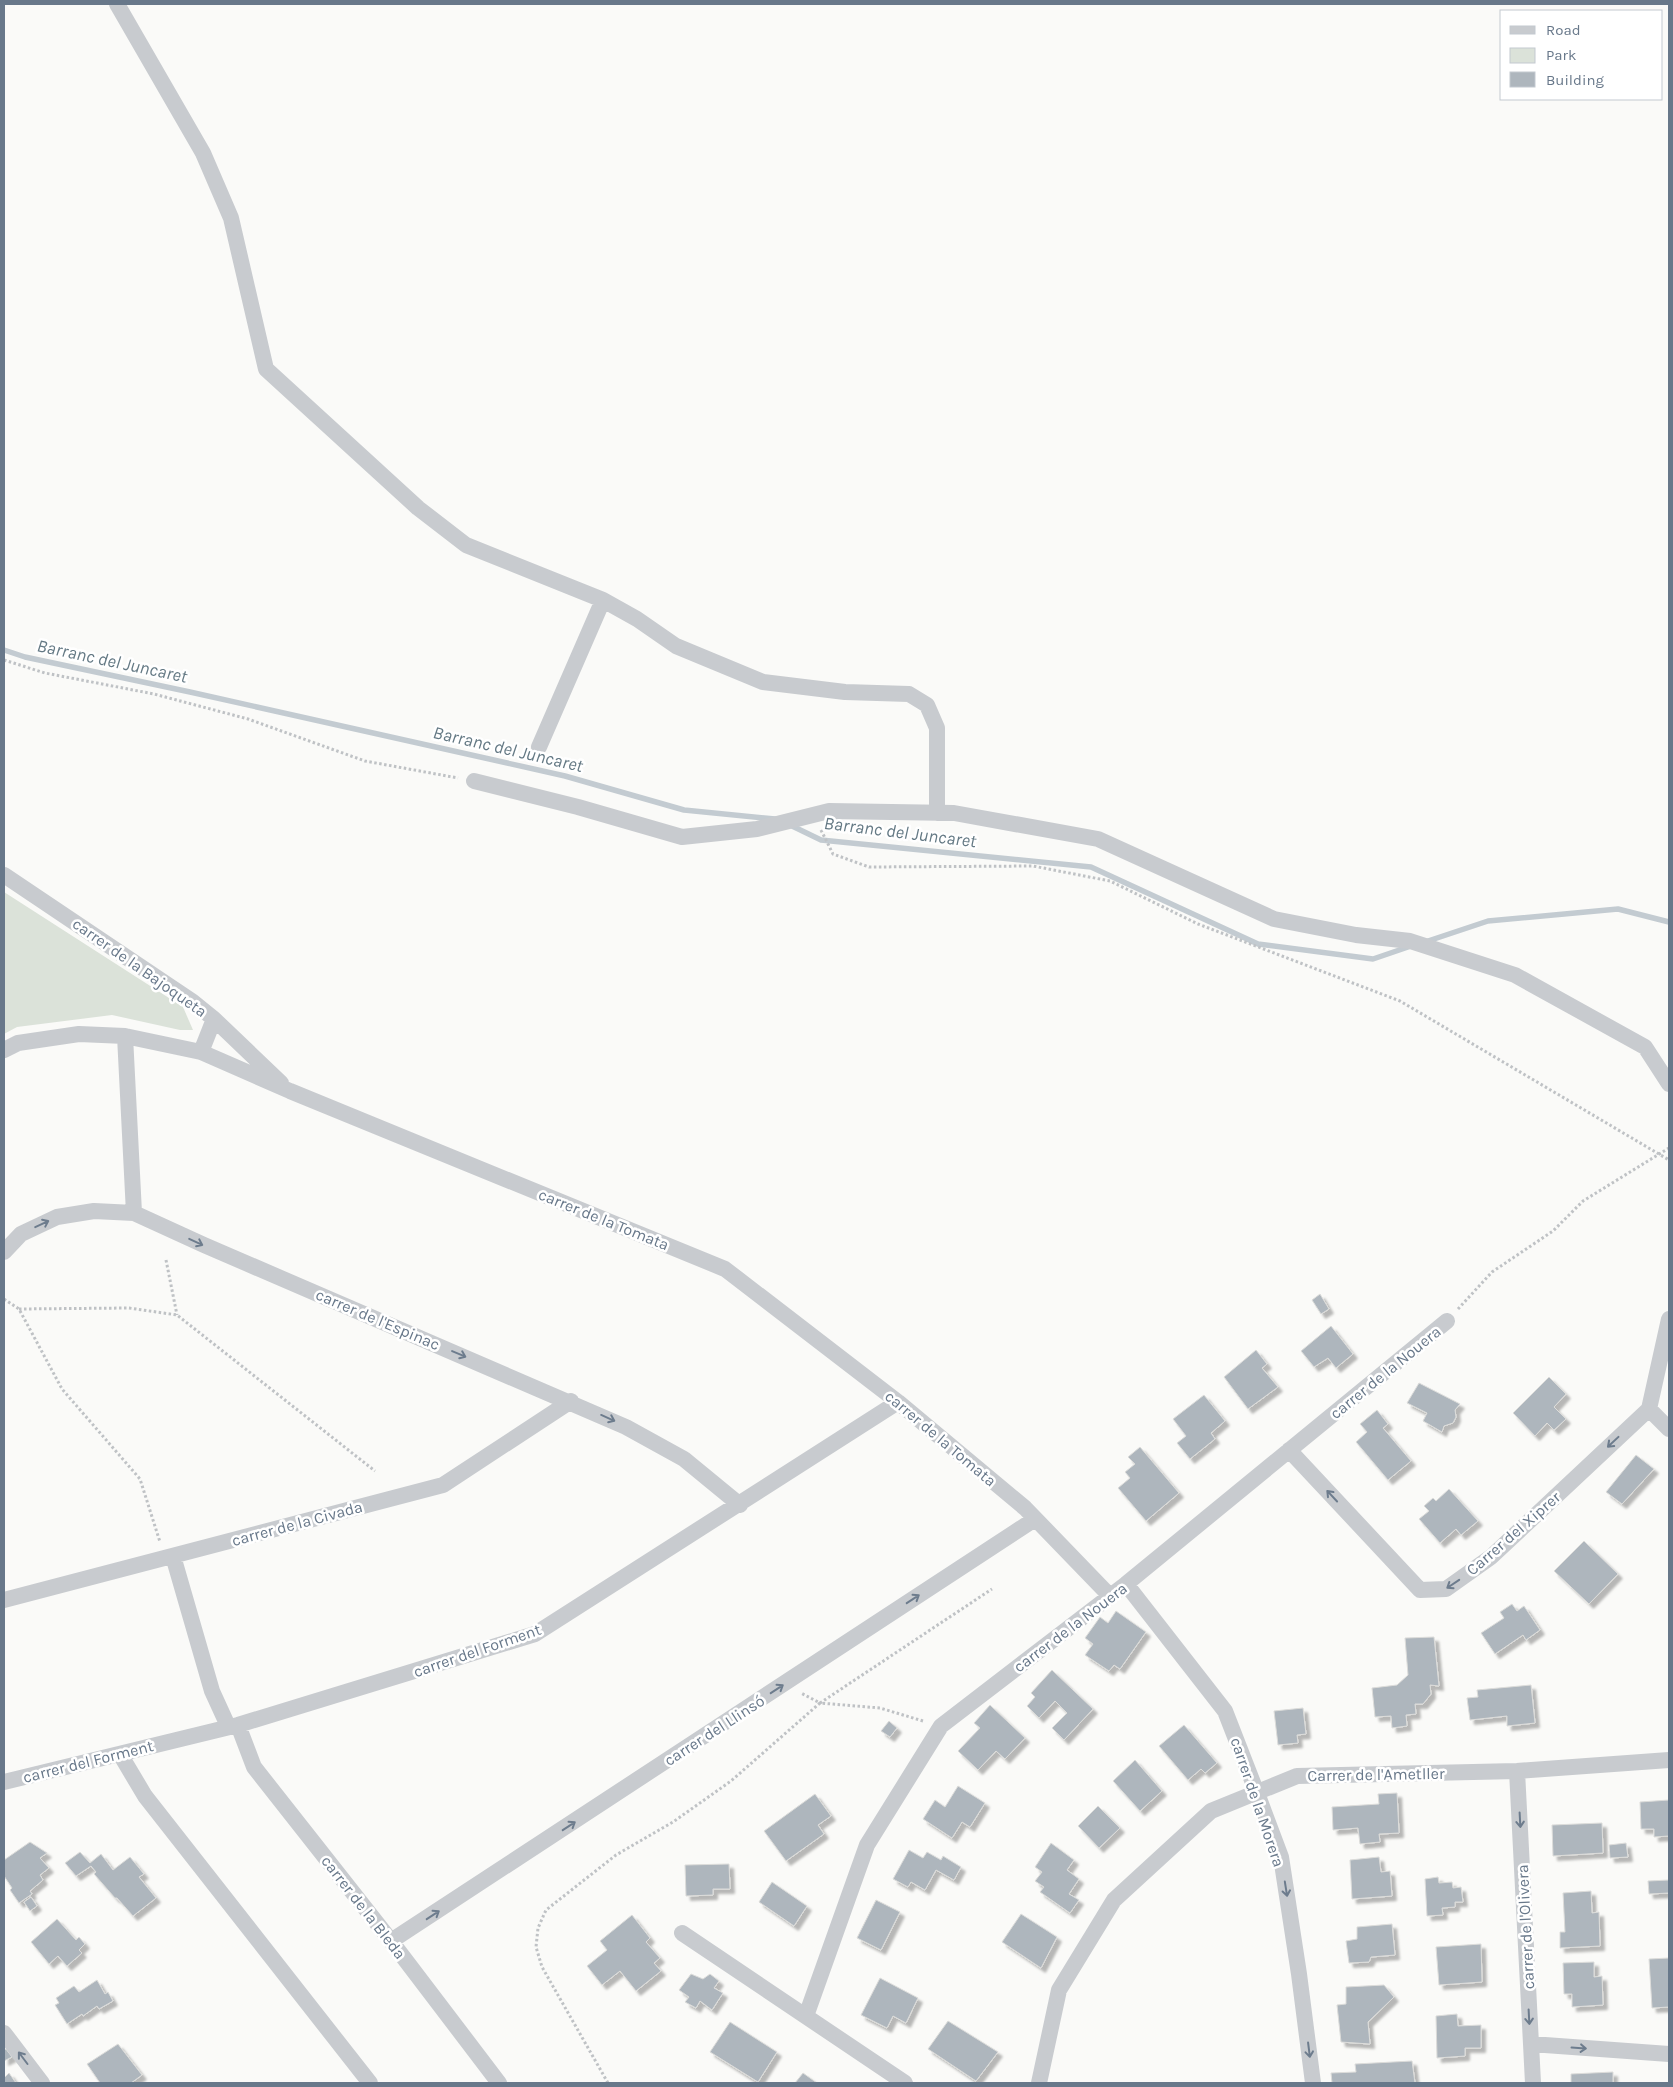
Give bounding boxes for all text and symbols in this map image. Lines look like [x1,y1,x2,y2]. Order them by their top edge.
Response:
legend [1500,10,1663,100]
text: Road [1546,21,1581,39]
text: Park [1546,46,1576,64]
text: Building [1546,71,1604,89]
water label: Barranc del Juncaret [35,634,190,688]
water label: Barranc del Juncaret [431,721,586,777]
water label: Barranc del Juncaret [823,812,978,852]
street label: carrer de la Bajoqueta [69,914,211,1021]
street label: carrer de la Tomata [536,1185,672,1254]
one-way arrow [34,1219,49,1228]
one-way arrow [189,1237,204,1247]
street label: carrer de l'Espinac [313,1285,443,1354]
street label: carrer de la Nouera [1326,1322,1445,1423]
one-way arrow [451,1349,466,1359]
street label: carrer de la Tomata [881,1386,1000,1490]
one-way arrow [600,1414,615,1424]
one-way arrow [1607,1436,1620,1448]
street label: Carrer del Xiprer [1463,1487,1564,1579]
one-way arrow [1326,1490,1338,1503]
street label: carrer de la Civada [230,1497,365,1550]
street label: carrer de la Nouera [1010,1579,1131,1676]
one-way arrow [1446,1579,1460,1589]
one-way arrow [906,1594,920,1604]
street label: carrer del Forment [411,1620,543,1681]
one-way arrow [770,1683,784,1693]
street label: carrer del Llinsó [660,1691,768,1770]
street label: carrer de la Morera [1226,1735,1289,1870]
street label: carrer del Forment [21,1736,155,1787]
street label: Carrer de l'Ametller [1307,1764,1445,1785]
one-way arrow [1515,1811,1524,1827]
one-way arrow [561,1821,575,1831]
street label: carrer de la Bleda [317,1852,410,1963]
street label: carrer de l'Olivera [1513,1864,1538,1990]
one-way arrow [1281,1881,1291,1897]
one-way arrow [425,1910,439,1920]
one-way arrow [1525,2009,1534,2025]
one-way arrow [1304,2042,1314,2058]
one-way arrow [1571,2043,1587,2052]
one-way arrow [18,2051,28,2065]

